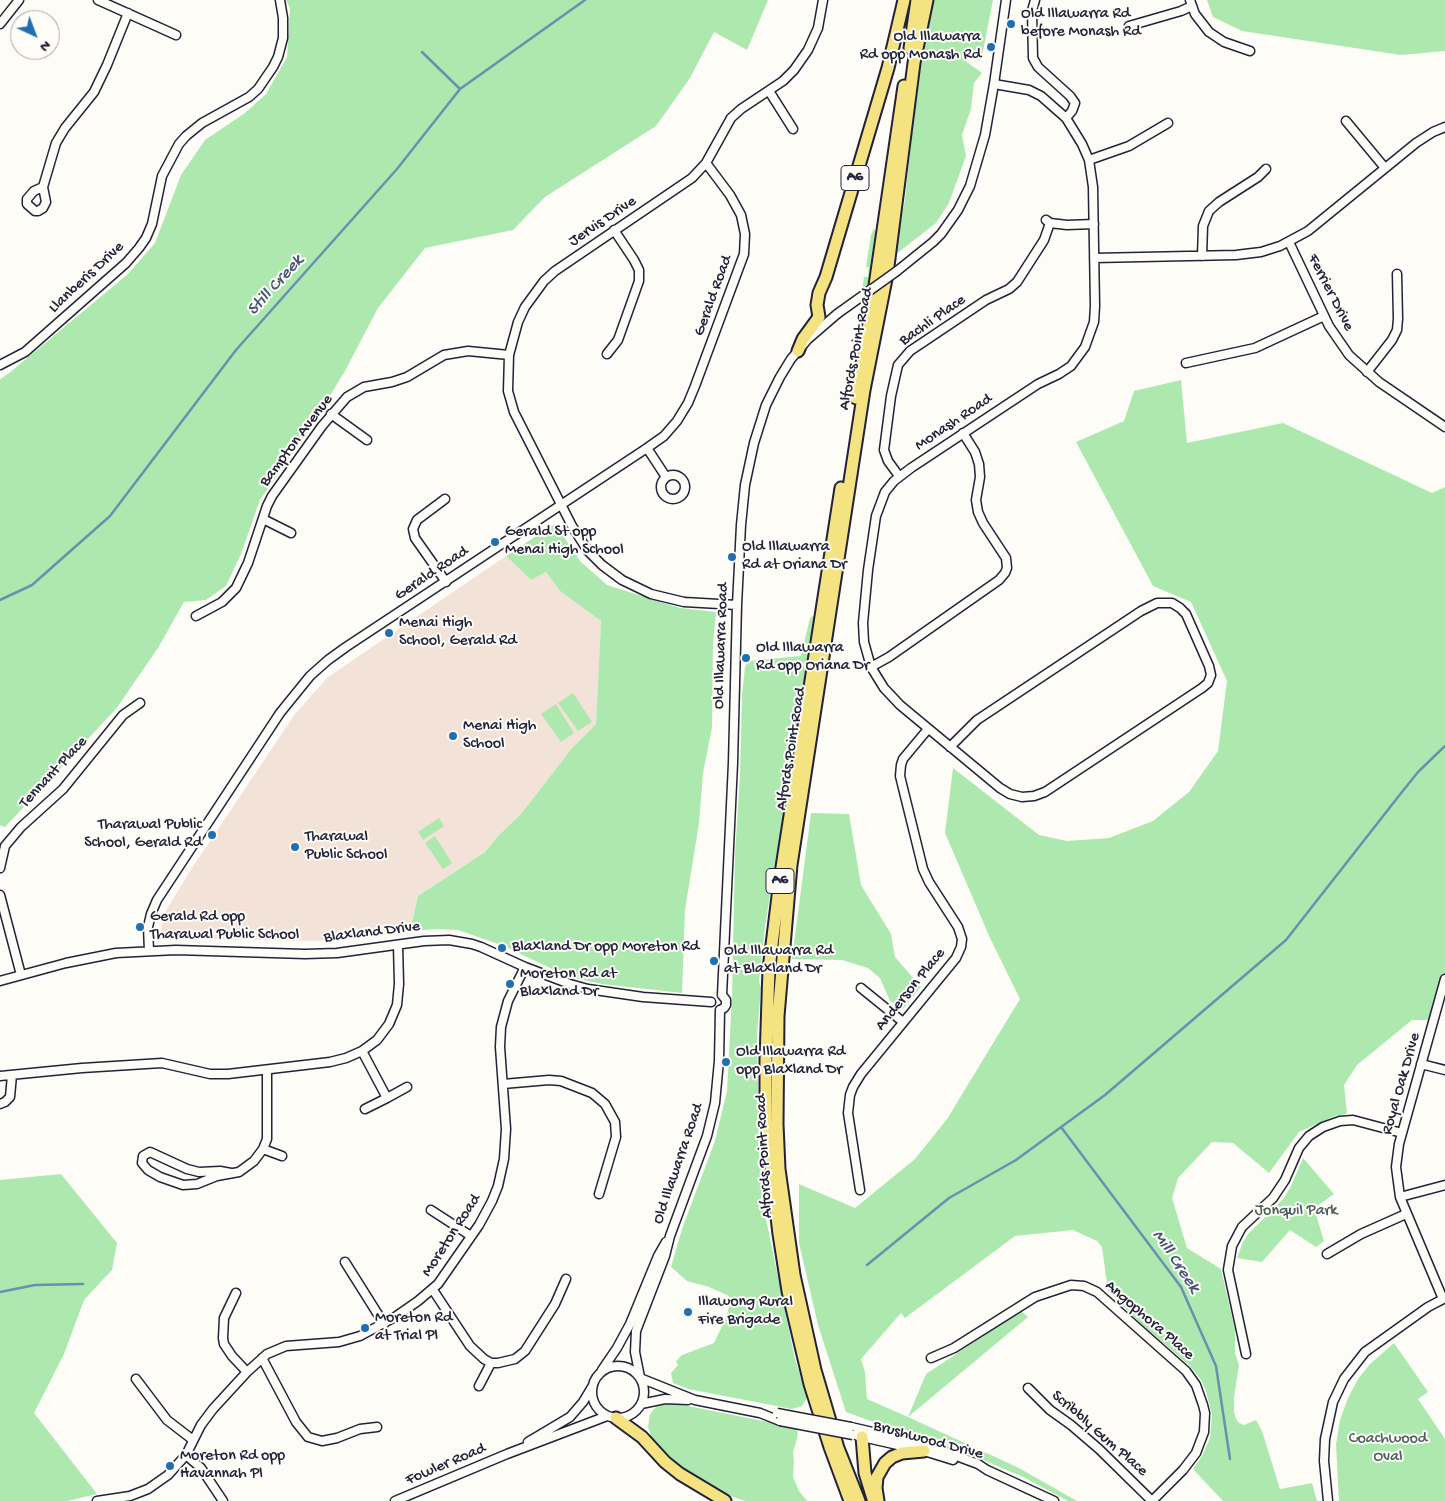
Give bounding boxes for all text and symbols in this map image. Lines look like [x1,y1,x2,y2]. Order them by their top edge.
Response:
place label: Old Illawarra Rd before Monash Rd [1021,5,1141,43]
north arrow [10,10,60,60]
marker: Old Illawarra Rd before Monash Rd [1005,18,1017,30]
place label: Old Illawarra Rd opp Monash Rd [860,28,981,66]
text: N [36,36,54,55]
marker: Old Illawarra Rd opp Monash Rd [985,41,997,53]
road number: A6 [841,166,869,190]
street label: Jervis Drive [566,192,640,252]
street label: Llanberis Drive [45,238,129,318]
water label: Still Creek [243,251,309,321]
street label: Ferrier Drive [1302,251,1358,335]
street label: Gerald Road [691,253,737,339]
street label: Alfords Point Road [836,286,878,412]
street label: Bachli Place [896,291,970,351]
street label: Monash Road [912,390,996,456]
street label: Bampton Avenue [256,391,338,491]
place label: Gerald St opp Menai High School [505,523,624,561]
marker: Gerald St opp Menai High School [489,536,501,548]
place label: Old Illawarra Rd at Oriana Dr [742,538,847,576]
street label: Gerald Road [392,542,472,606]
marker: Old Illawarra Rd at Oriana Dr [726,551,738,563]
street label: Old Illawarra Road [710,583,734,709]
place label: Menai High School, Gerald Rd [399,614,517,652]
marker: Menai High School, Gerald Rd [383,627,395,639]
place label: Old Illawarra Rd opp Oriana Dr [756,639,869,677]
marker: Old Illawarra Rd opp Oriana Dr [740,652,752,664]
street label: Alfords Point Road [773,686,811,812]
place label: Menai High School [463,717,536,755]
marker: Menai High School [447,730,459,742]
street label: Tennant Place [16,733,92,813]
place label: Tharawal Public School, Gerald Rd [84,816,202,854]
place label: Tharawal Public School [305,828,388,866]
marker: Tharawal Public School, Gerald Rd [206,829,218,841]
marker: Tharawal Public School [289,841,301,853]
road number: A6 [766,868,794,894]
place label: Gerald Rd opp Tharawal Public School [150,908,299,946]
street label: Blaxland Drive [323,918,421,948]
marker: Gerald Rd opp Tharawal Public School [134,921,146,933]
place label: Blaxland Dr opp Moreton Rd [512,938,699,958]
marker: Blaxland Dr opp Moreton Rd [496,942,508,954]
place label: Old Illawarra Rd at Blaxland Dr [724,942,833,980]
street label: Anderson Place [872,945,950,1035]
marker: Old Illawarra Rd at Blaxland Dr [708,955,720,967]
place label: Moreton Rd at Blaxland Dr [520,965,617,1003]
marker: Moreton Rd at Blaxland Dr [504,978,516,990]
street label: Royal Oak Drive [1378,1031,1426,1137]
place label: Old Illawarra Rd opp Blaxland Dr [736,1043,845,1081]
marker: Old Illawarra Rd opp Blaxland Dr [720,1056,732,1068]
street label: Alfords Point Road [752,1093,778,1219]
street label: Old Illawarra Road [649,1101,709,1227]
street label: Moreton Road [418,1191,486,1281]
park label: Jonquil Park [1255,1202,1337,1222]
water label: Mill Creek [1146,1226,1204,1298]
street label: Angophora Place [1100,1277,1198,1365]
place label: Illawong Rural Fire Brigade [698,1293,793,1331]
marker: Illawong Rural Fire Brigade [682,1306,694,1318]
place label: Moreton Rd at Trial Pl [375,1309,452,1347]
marker: Moreton Rd at Trial Pl [359,1322,371,1334]
street label: Scribbly Gum Place [1047,1387,1151,1481]
street label: Brushwood Drive [871,1417,985,1465]
park label: Coachwood Oval [1349,1430,1427,1468]
street label: Fowler Road [403,1440,489,1490]
place label: Moreton Rd opp Havannah Pl [180,1447,285,1485]
marker: Moreton Rd opp Havannah Pl [164,1460,176,1472]

